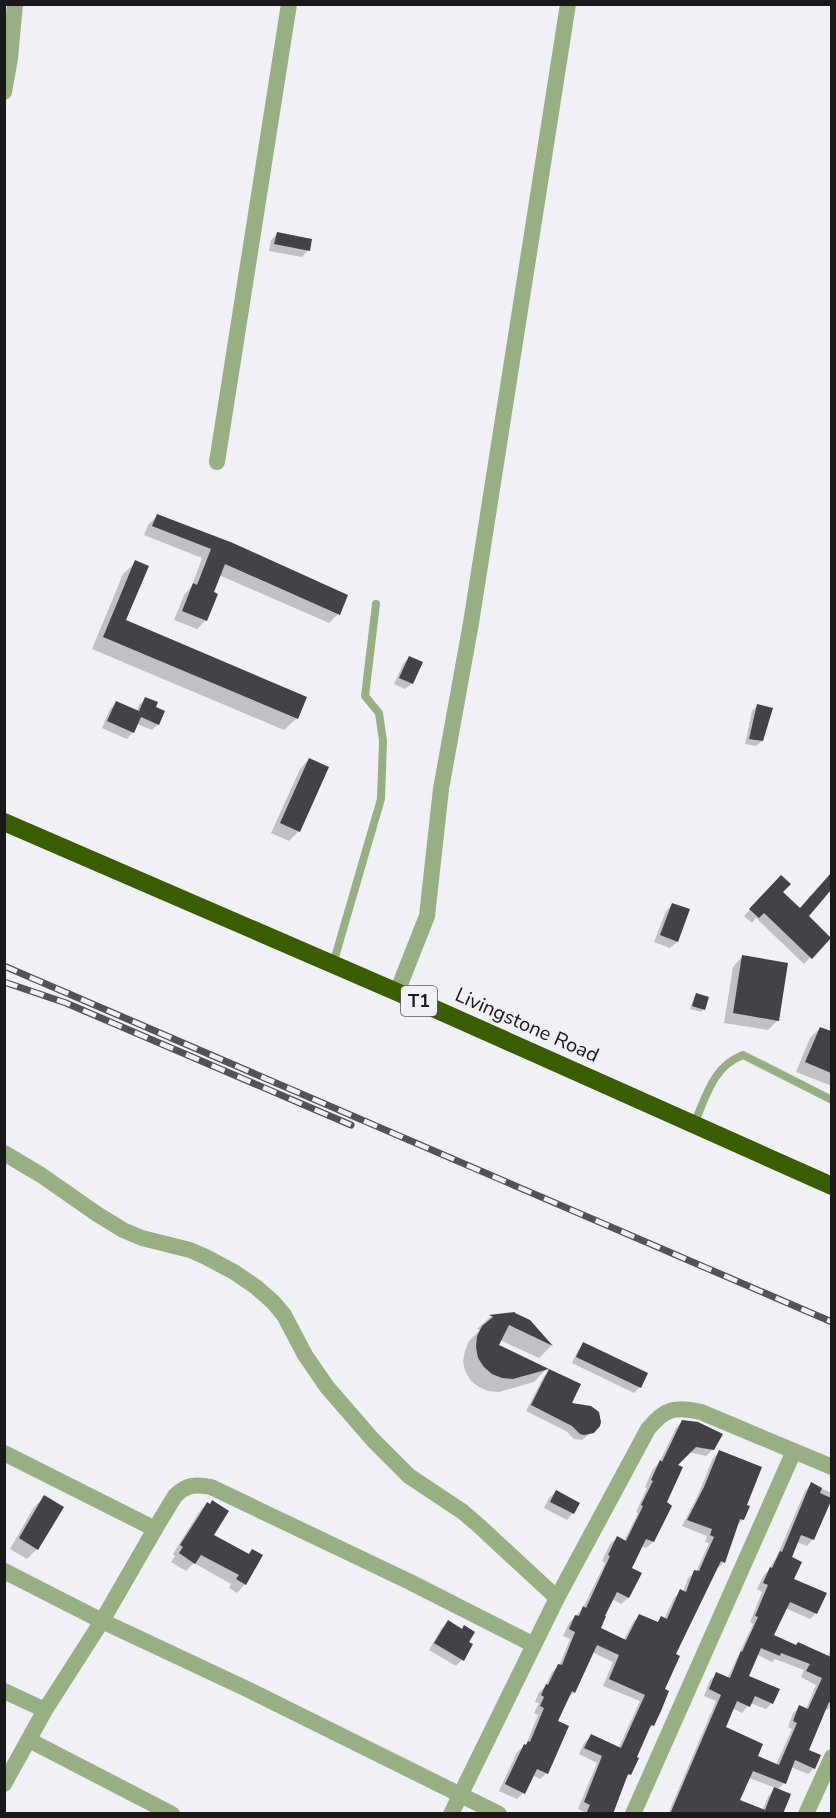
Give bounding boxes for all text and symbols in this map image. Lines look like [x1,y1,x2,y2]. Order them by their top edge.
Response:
street label: Livingstone Road [451,981,603,1069]
road number: T1 [401,986,437,1016]

